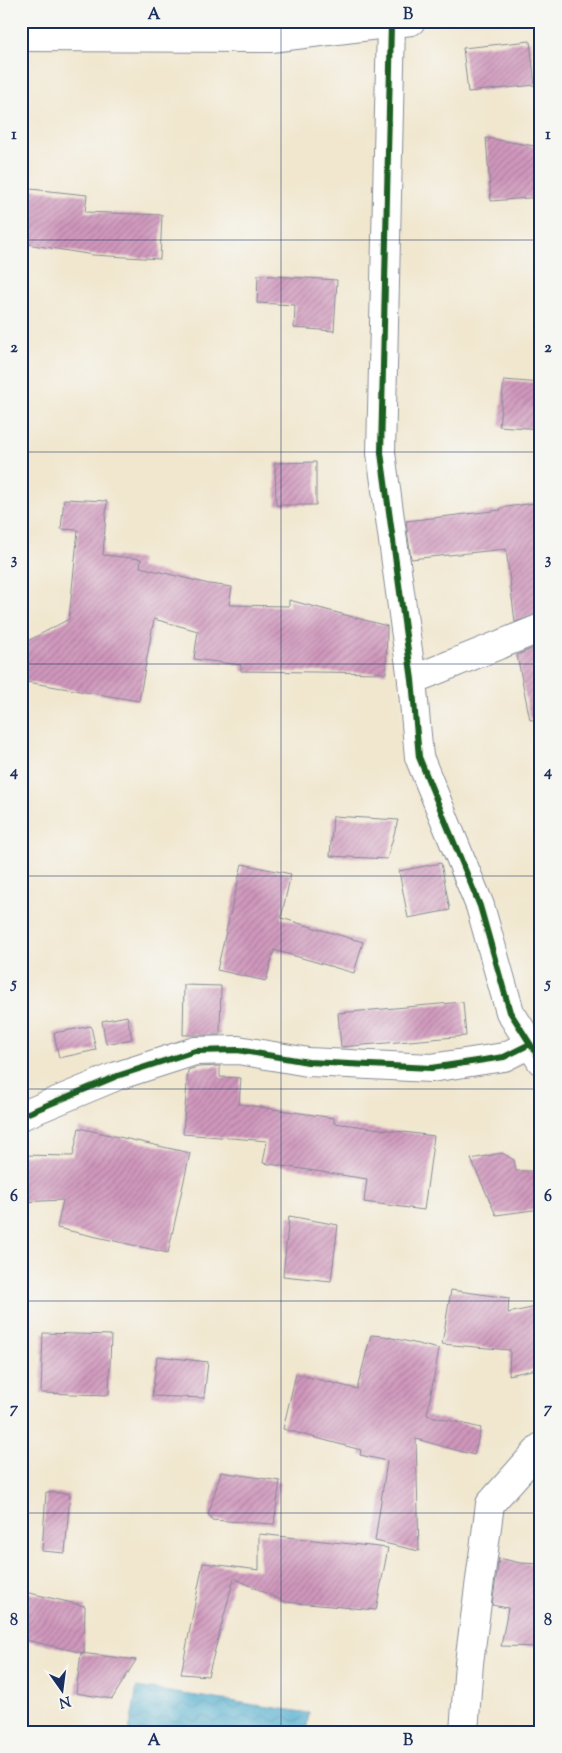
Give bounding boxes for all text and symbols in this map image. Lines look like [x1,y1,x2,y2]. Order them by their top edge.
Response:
text: A [148,4,161,27]
text: B [403,4,413,27]
text: 1 [11,124,17,147]
text: 1 [545,124,551,147]
text: 2 [10,337,18,360]
text: 2 [544,337,552,360]
text: 3 [11,549,18,572]
text: 3 [545,549,552,572]
text: 4 [9,761,18,784]
text: 4 [543,761,552,784]
text: 5 [9,973,17,996]
text: 5 [543,973,551,996]
text: 6 [10,1186,18,1209]
text: 6 [544,1186,552,1209]
text: 7 [10,1398,19,1421]
text: 7 [544,1398,553,1421]
text: 8 [10,1610,18,1633]
text: 8 [544,1610,552,1633]
north arrow [38,1666,88,1716]
text: N [57,1690,73,1712]
text: A [148,1730,161,1753]
text: B [403,1730,413,1753]

